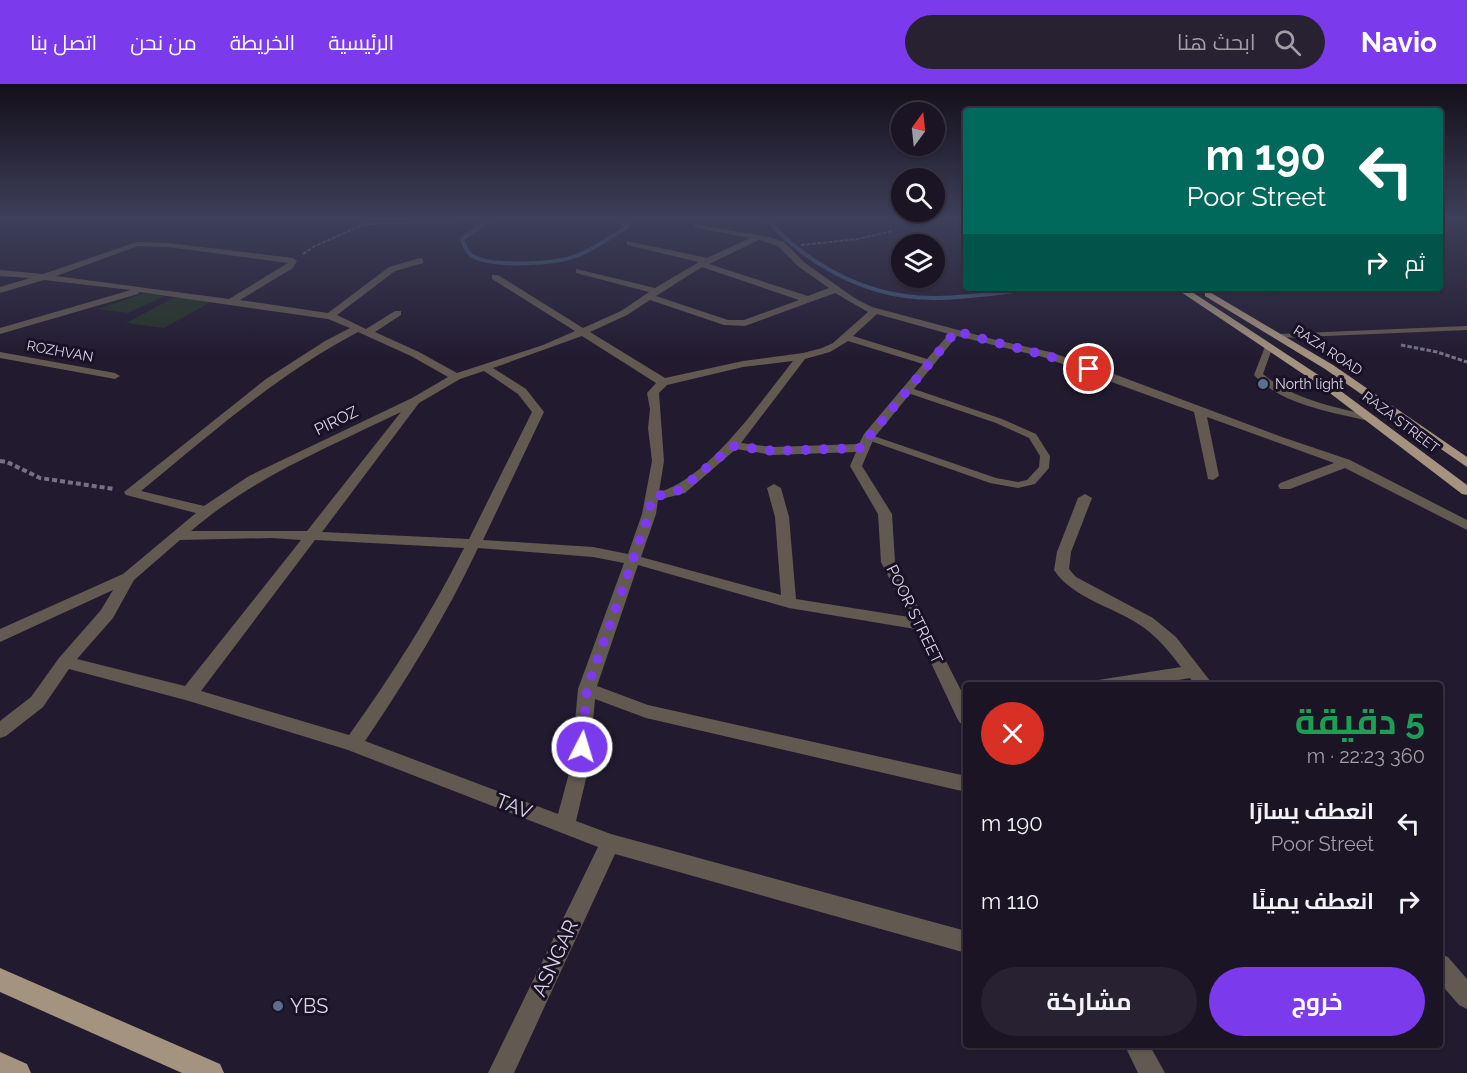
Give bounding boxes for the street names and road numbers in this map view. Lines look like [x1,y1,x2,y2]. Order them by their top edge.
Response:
street label: RAZA ROAD [1291,322,1365,378]
street label: ROZHVAN [25,337,95,365]
street label: RAZA STREET [1360,388,1443,456]
street label: PIROZ [311,402,361,439]
street label: POOR STREET [882,562,947,667]
street label: TAV [493,788,536,824]
street label: ASNGAR [527,916,583,1000]

